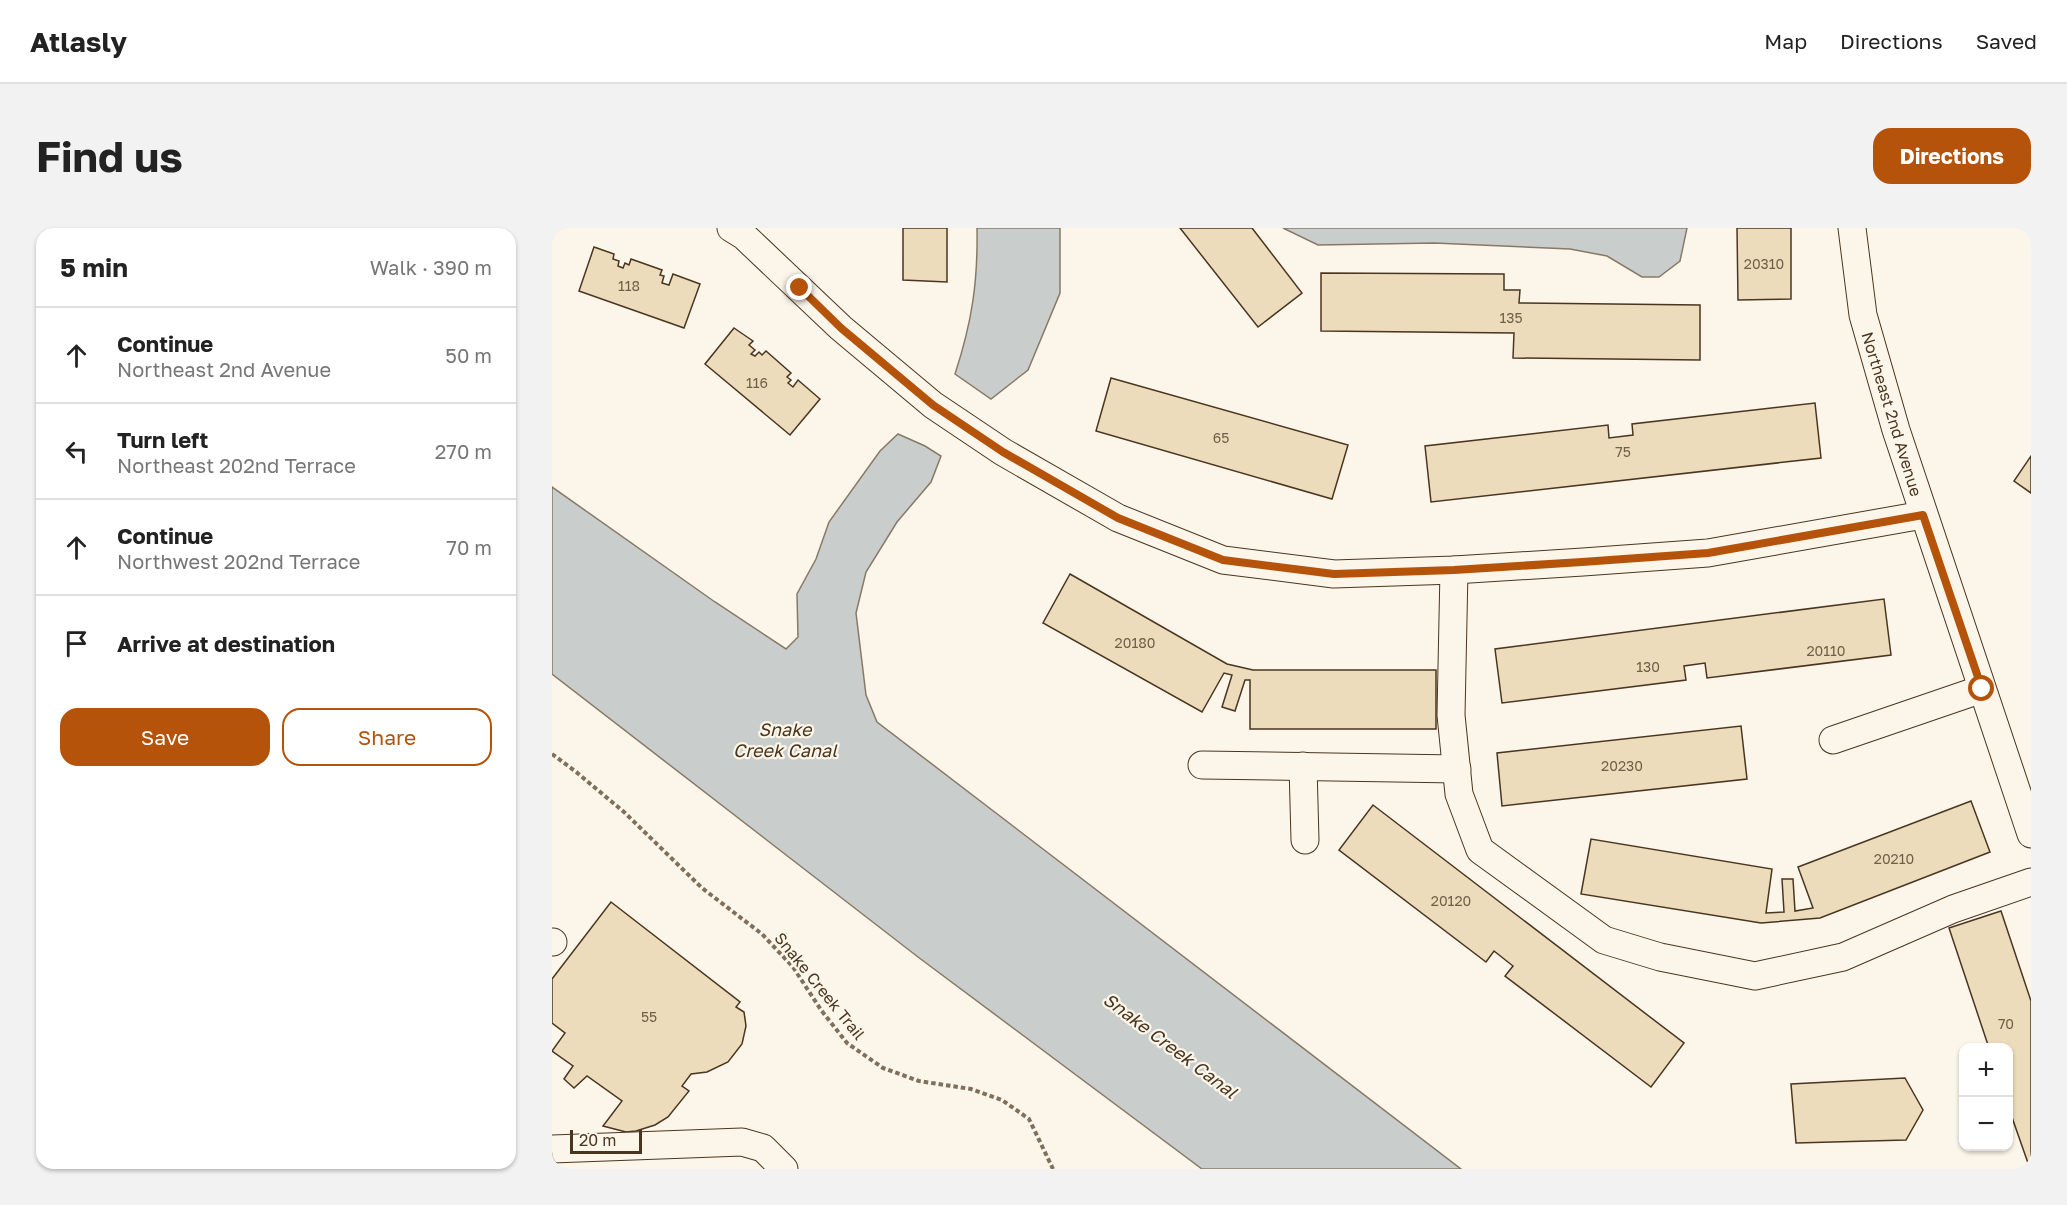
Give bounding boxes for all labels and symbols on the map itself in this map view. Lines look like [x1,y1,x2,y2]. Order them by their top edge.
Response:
house number: 20310 [1744,255,1784,272]
route end [786,274,812,300]
house number: 118 [618,277,640,294]
house number: 135 [1499,309,1523,326]
street label: Northeast 2nd Avenue [1857,329,1927,499]
house number: 116 [746,374,768,391]
house number: 65 [1213,429,1229,446]
house number: 75 [1615,443,1631,460]
house number: 20180 [1115,634,1155,651]
house number: 20110 [1806,642,1846,659]
house number: 130 [1636,658,1660,675]
route start [1968,675,1994,701]
water label: Snake Creek Canal [733,718,838,761]
house number: 20230 [1601,757,1643,774]
house number: 20210 [1874,850,1914,867]
house number: 20120 [1431,892,1471,909]
street label: Snake Creek Trail [770,928,870,1044]
water label: Snake Creek Canal [1099,988,1243,1103]
house number: 55 [641,1008,657,1025]
house number: 70 [1998,1015,2014,1032]
scale bar [570,1127,642,1154]

